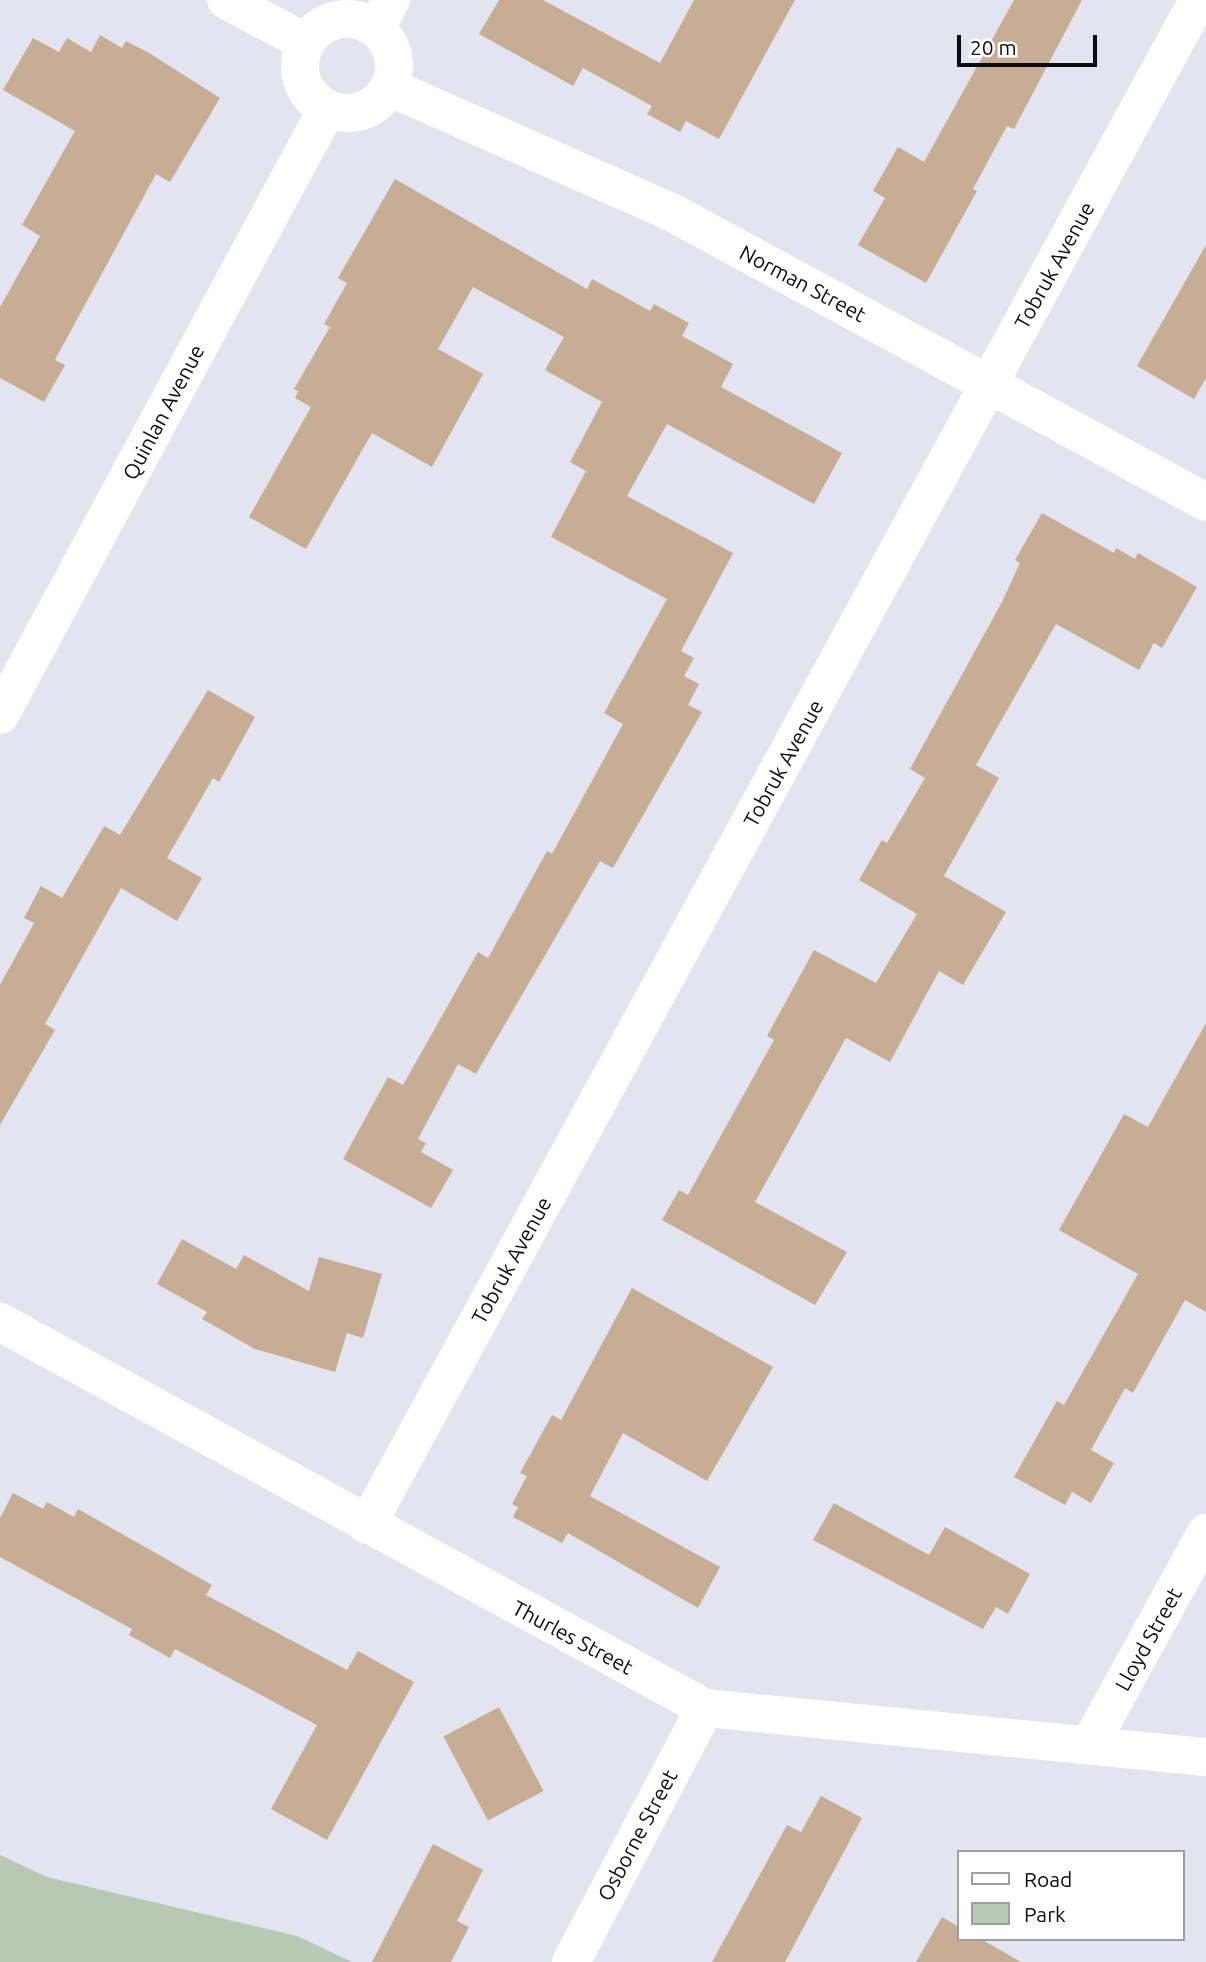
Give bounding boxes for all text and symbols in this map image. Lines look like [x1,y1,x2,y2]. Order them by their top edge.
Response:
scale bar [961,21,1101,65]
text: 20 m [970,35,1017,59]
street label: Tobruk Avenue [1009,197,1099,333]
street label: Norman Street [735,239,871,327]
street label: Quinlan Avenue [117,340,209,484]
street label: Tobruk Avenue [738,695,828,831]
street label: Tobruk Avenue [466,1192,556,1328]
street label: Lloyd Street [1109,1583,1187,1695]
street label: Thurles Street [508,1595,638,1679]
street label: Osborne Street [592,1765,682,1905]
legend [958,1850,1185,1941]
text: Road [1024,1867,1072,1891]
text: Park [1024,1902,1066,1926]

